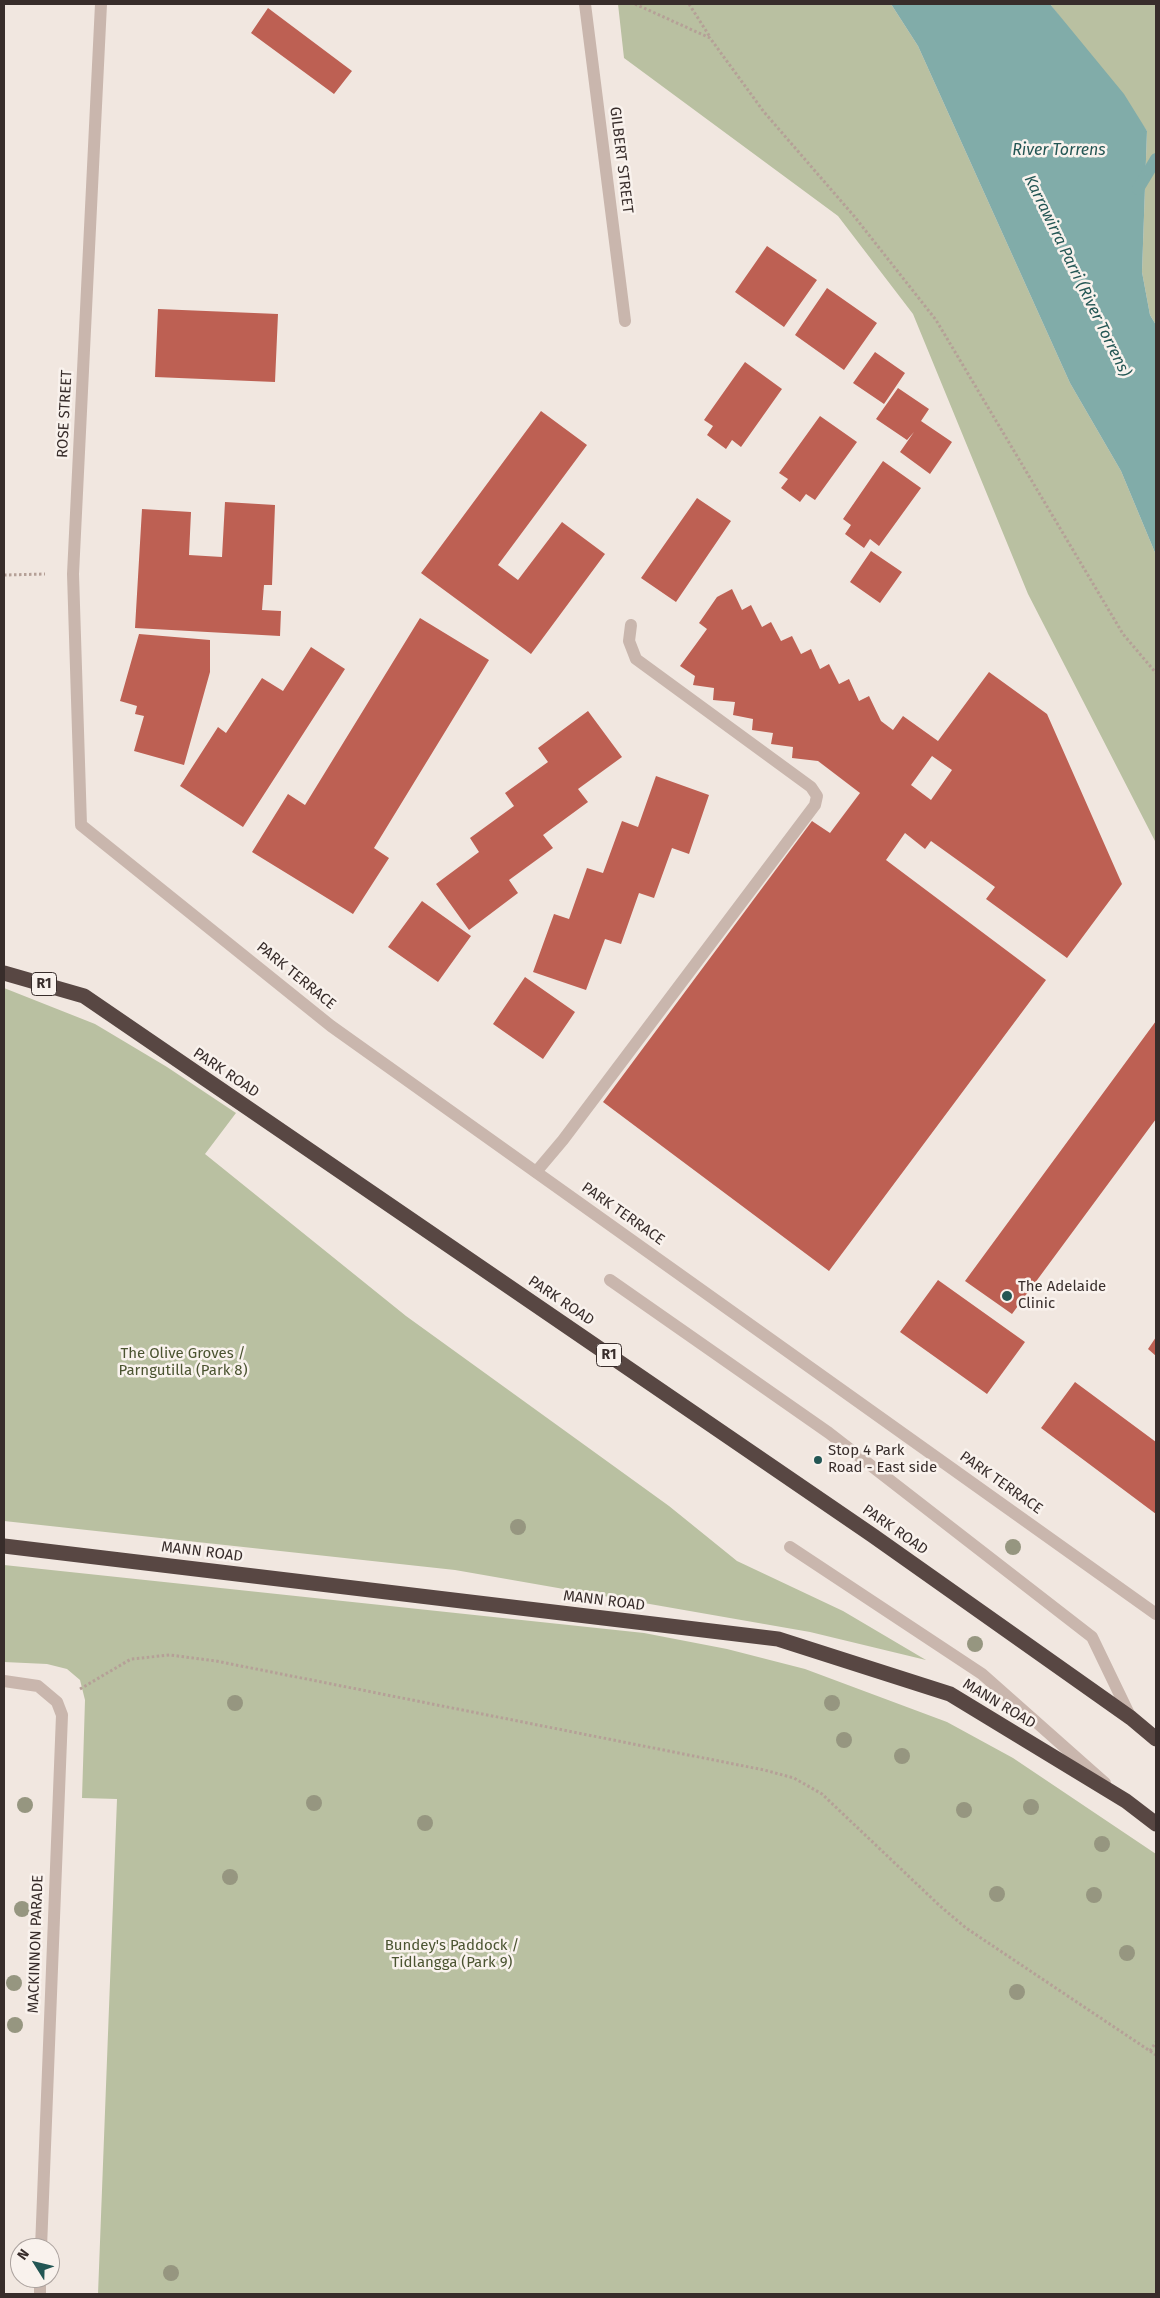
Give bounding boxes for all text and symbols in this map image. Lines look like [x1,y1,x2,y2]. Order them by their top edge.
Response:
street label: GILBERT STREET [606,106,636,214]
water label: River Torrens [1012,141,1106,161]
water label: Karrawirra Parri (River Torrens) [1020,172,1134,380]
street label: ROSE STREET [54,370,76,458]
street label: PARK TERRACE [253,938,339,1014]
road number: R1 [32,972,56,996]
street label: PARK ROAD [190,1044,262,1102]
street label: PARK TERRACE [578,1179,668,1249]
street label: PARK ROAD [525,1272,597,1330]
place label: The Adelaide Clinic [1018,1278,1106,1313]
marker: The Adelaide Clinic [1000,1289,1014,1303]
road number: R1 [596,1344,622,1366]
park label: The Olive Groves / Parngutilla (Park 8) [119,1345,247,1380]
place label: Stop 4 Park Road - East side [828,1442,937,1477]
street label: PARK TERRACE [956,1448,1046,1518]
marker: Stop 4 Park Road - East side [812,1454,824,1466]
street label: PARK ROAD [859,1501,931,1559]
street label: MANN ROAD [160,1538,244,1566]
street label: MANN ROAD [562,1587,646,1615]
street label: MANN ROAD [959,1675,1039,1733]
street label: MACKINNON PARADE [25,1874,47,2014]
park label: Bundey's Paddock / Tidlangga (Park 9) [385,1937,519,1972]
north arrow [10,2238,60,2288]
text: N [14,2246,33,2263]

